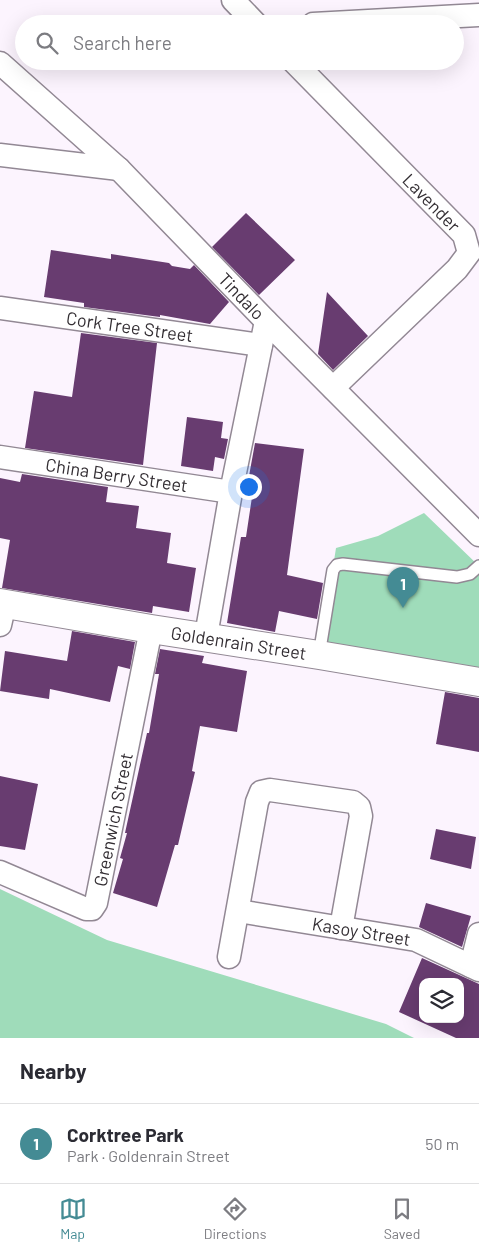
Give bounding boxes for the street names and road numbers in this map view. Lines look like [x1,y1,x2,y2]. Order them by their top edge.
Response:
street label: Lavender [398,169,465,236]
street label: Tindalo [214,268,270,324]
street label: Cork Tree Street [65,307,194,346]
street label: China Berry Street [44,453,189,496]
street label: Goldenrain Street [169,621,308,664]
street label: Greenwich Street [89,751,137,888]
street label: Kasoy Street [311,912,412,950]

